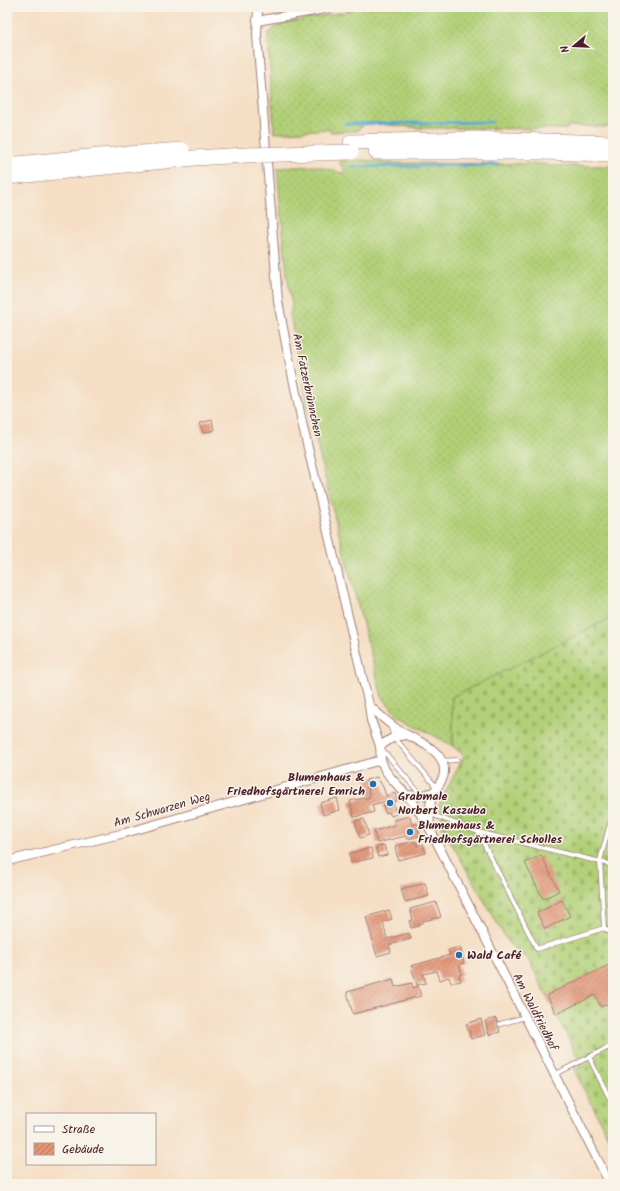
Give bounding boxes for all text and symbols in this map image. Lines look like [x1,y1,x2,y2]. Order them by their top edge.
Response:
north arrow [554,26,594,66]
text: N [556,43,575,55]
street label: Am Fatzerbrünnchen [287,332,327,438]
place label: Blumenhaus & Friedhofsgärtnerei Emrich [227,768,365,801]
marker: Blumenhaus & Friedhofsgärtnerei Emrich [368,779,378,789]
street label: Am Schwarzen Weg [111,787,213,833]
place label: Grabmale Norbert Kaszuba [398,787,486,820]
marker: Grabmale Norbert Kaszuba [385,798,395,808]
place label: Blumenhaus & Friedhofsgärtnerei Scholles [418,816,562,849]
marker: Blumenhaus & Friedhofsgärtnerei Scholles [405,827,415,837]
place label: Wald Café [467,946,522,965]
marker: Wald Café [454,950,464,960]
street label: Am Waldfriedhof [507,970,563,1055]
legend [26,1113,156,1165]
text: Straße [62,1120,96,1139]
text: Gebäude [62,1140,104,1159]

